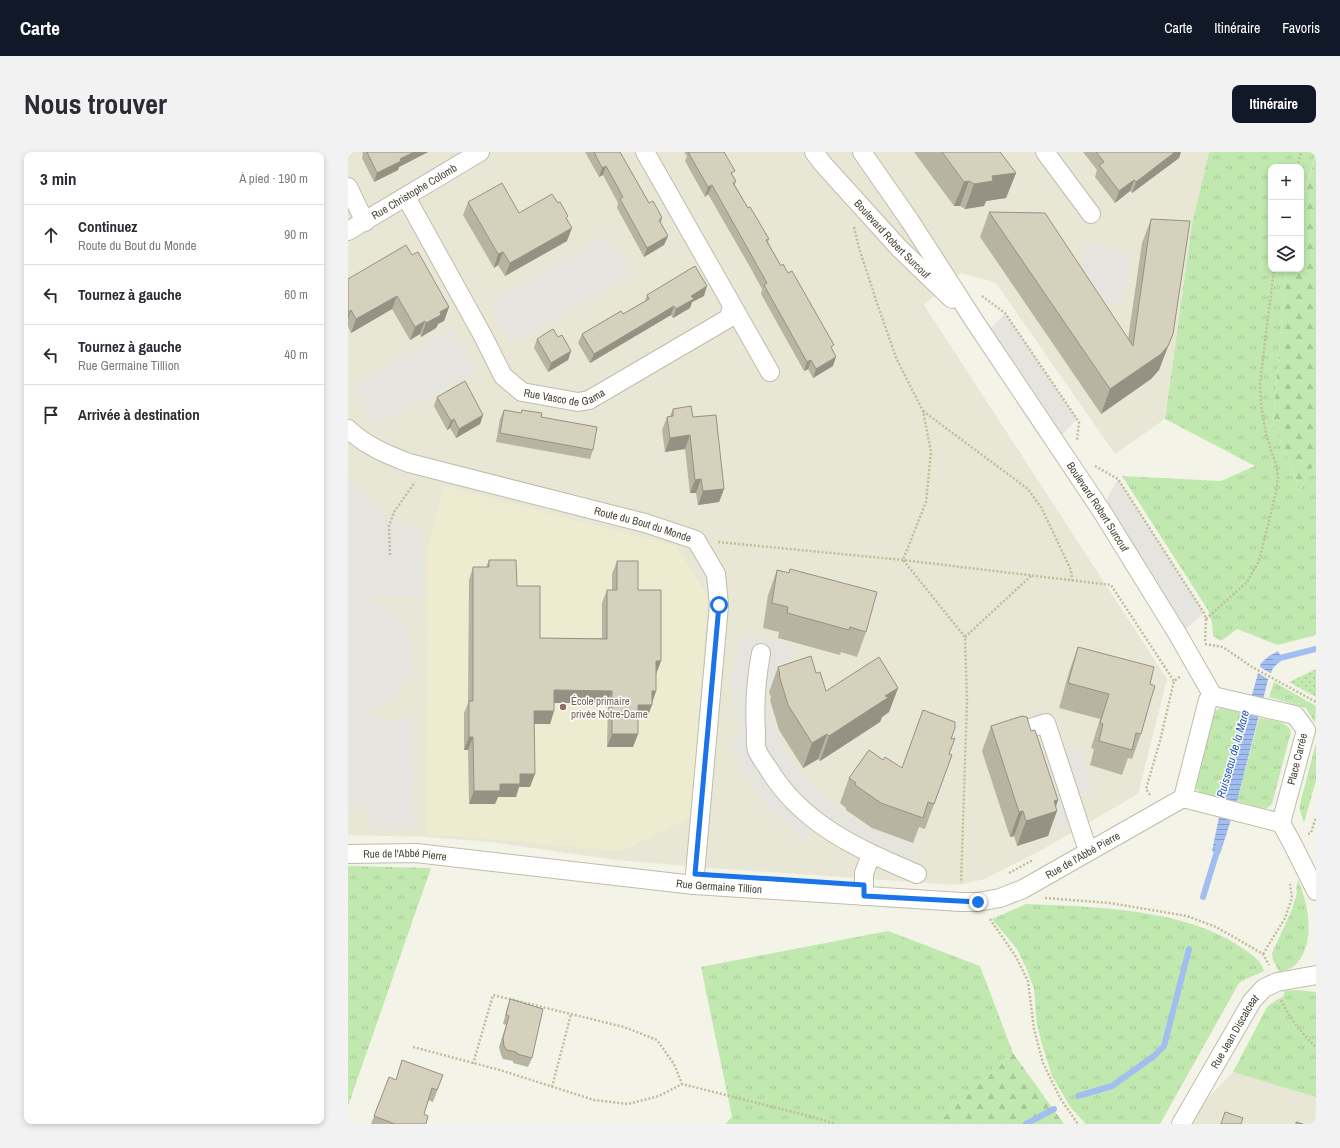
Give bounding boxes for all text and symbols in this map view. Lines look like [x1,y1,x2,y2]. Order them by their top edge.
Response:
text: Carte [20,15,60,41]
text: Carte [1164,19,1192,37]
text: Itinéraire [1214,19,1260,37]
text: Favoris [1282,19,1320,37]
text: Nous trouver [24,85,167,123]
button: Itinéraire [1232,85,1316,123]
street label: Rue Christophe Colomb [369,161,459,222]
map controls [1268,164,1304,272]
button: + [1268,164,1304,200]
text: 3 min [40,167,76,190]
text: À pied · 190 m [239,170,308,187]
street label: Boulevard Robert Surcouf [851,196,934,282]
button: − [1268,200,1304,236]
text: Continuez [78,216,137,237]
icon: ahead [40,224,62,246]
text: 90 m [284,226,308,243]
button: layers [1268,236,1304,272]
text: Route du Bout du Monde [78,237,197,254]
icon: left [40,284,62,306]
text: Tournez à gauche [78,284,182,305]
text: 60 m [284,286,308,303]
text: Tournez à gauche [78,336,182,357]
icon: left [40,344,62,366]
text: 40 m [284,346,308,363]
text: Rue Germaine Tillion [78,357,180,374]
street label: Rue Vasco de Gama [523,385,607,409]
icon: arrive [40,404,62,426]
text: Arrivée à destination [78,404,200,425]
street label: Boulevard Robert Surcouf [1064,459,1132,555]
street label: Route du Bout du Monde [593,503,693,545]
route start [710,596,728,614]
place label: École primaire privée Notre-Dame [571,694,648,721]
marker: École primaire privée Notre-Dame [558,702,568,712]
water label: Ruisseau de la Mare [1213,708,1253,800]
street label: Place Carrée [1284,732,1310,786]
street label: Rue de l'Abbé Pierre [1043,828,1122,882]
street label: Rue de l'Abbé Pierre [363,846,447,863]
street label: Rue Germaine Tillion [675,876,763,896]
route end [969,893,987,911]
street label: Rue Jean Discalceat [1208,991,1262,1071]

